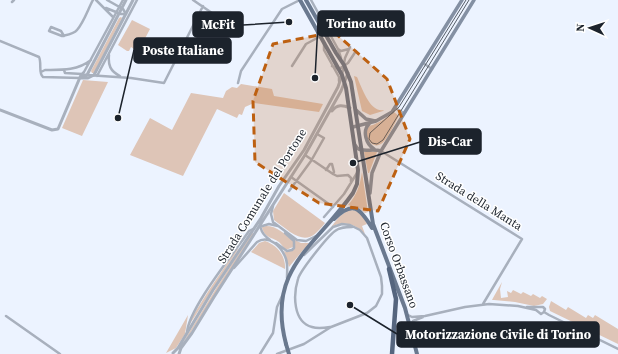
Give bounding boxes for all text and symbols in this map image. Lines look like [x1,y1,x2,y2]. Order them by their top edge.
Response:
north arrow [570,8,610,48]
callout: Torino auto [318,11,404,36]
callout: McFit [193,12,243,37]
text: Torino auto [326,15,396,32]
text: McFit [201,16,235,33]
text: N [573,23,588,32]
callout: Poste Italiane [134,38,231,63]
text: Poste Italiane [142,42,224,59]
street label: Strada Comunale del Portone [214,126,310,266]
callout: Dis-Car [420,129,481,154]
text: Dis-Car [428,133,473,150]
street label: Strada della Manta [433,168,526,235]
street label: Corso Orbassano [376,220,422,311]
callout: Motorizzazione Civile di Torino [397,322,599,347]
text: Motorizzazione Civile di Torino [405,326,591,343]

